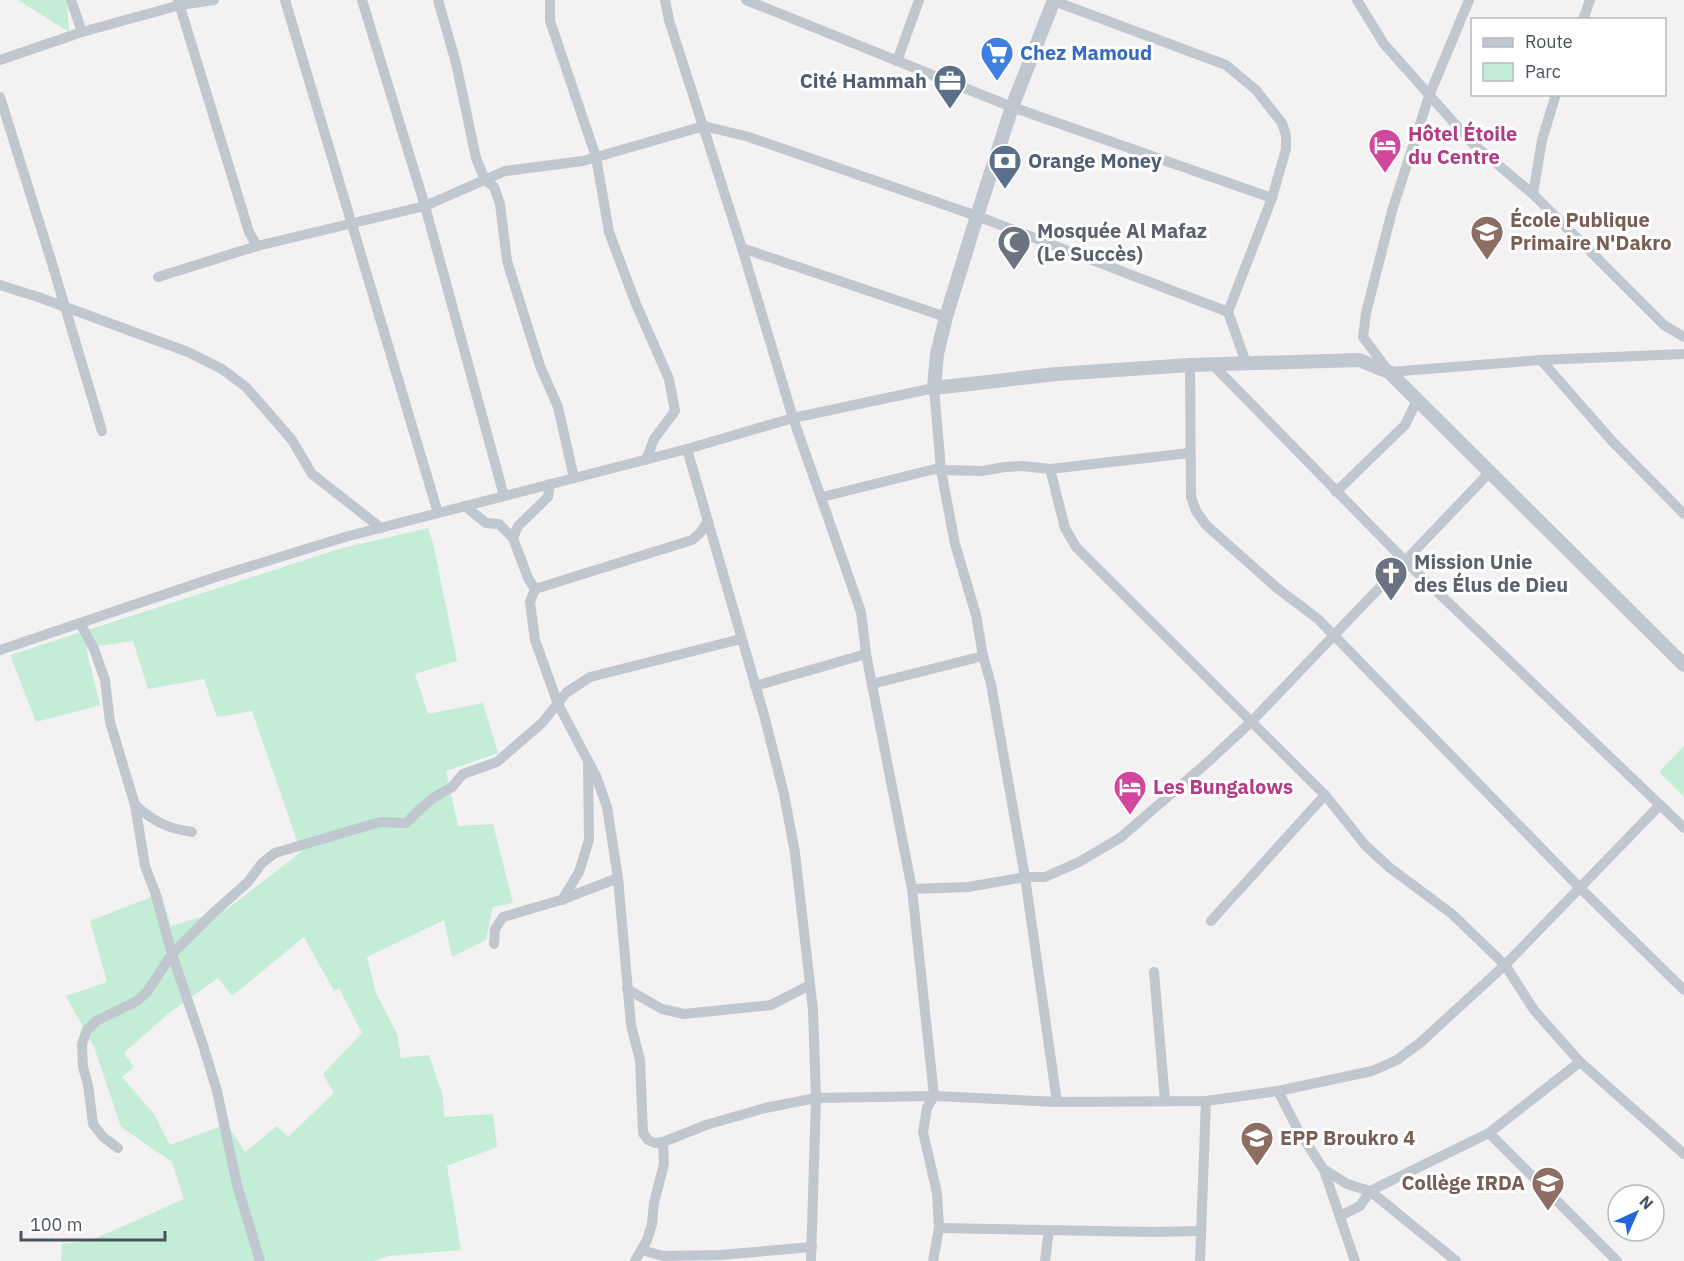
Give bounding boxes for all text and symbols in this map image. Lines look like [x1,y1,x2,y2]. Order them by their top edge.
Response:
legend [1471,18,1666,96]
text: Route [1525,30,1573,53]
supermarket icon: Chez Mamoud [979,35,1015,82]
place label: Chez Mamoud [1020,39,1152,66]
text: Parc [1525,60,1561,83]
office icon: Cité Hammah [932,63,968,110]
place label: Cité Hammah [800,67,927,94]
place label: Hôtel Étoile du Centre [1408,120,1517,170]
hotel icon: Hôtel Étoile du Centre [1367,127,1403,174]
bank icon: Orange Money [987,143,1023,190]
place label: Orange Money [1028,147,1162,174]
place label: École Publique Primaire N'Dakro [1510,206,1672,256]
school or university icon: École Publique Primaire N'Dakro [1469,214,1505,261]
place label: Mosquée Al Mafaz (Le Succès) [1037,217,1207,267]
mosque icon: Mosquée Al Mafaz (Le Succès) [996,224,1032,271]
place label: Mission Unie des Élus de Dieu [1414,548,1568,598]
church icon: Mission Unie des Élus de Dieu [1373,555,1409,602]
hotel icon: Les Bungalows [1112,769,1148,816]
place label: Les Bungalows [1153,773,1293,800]
school or university icon: EPP Broukro 4 [1239,1120,1275,1167]
place label: EPP Broukro 4 [1280,1124,1415,1151]
school or university icon: Collège IRDA [1530,1165,1566,1212]
place label: Collège IRDA [1402,1169,1525,1196]
north arrow [1606,1183,1666,1243]
text: N [1635,1191,1658,1214]
scale bar [21,1204,165,1242]
text: 100 m [30,1213,82,1236]

